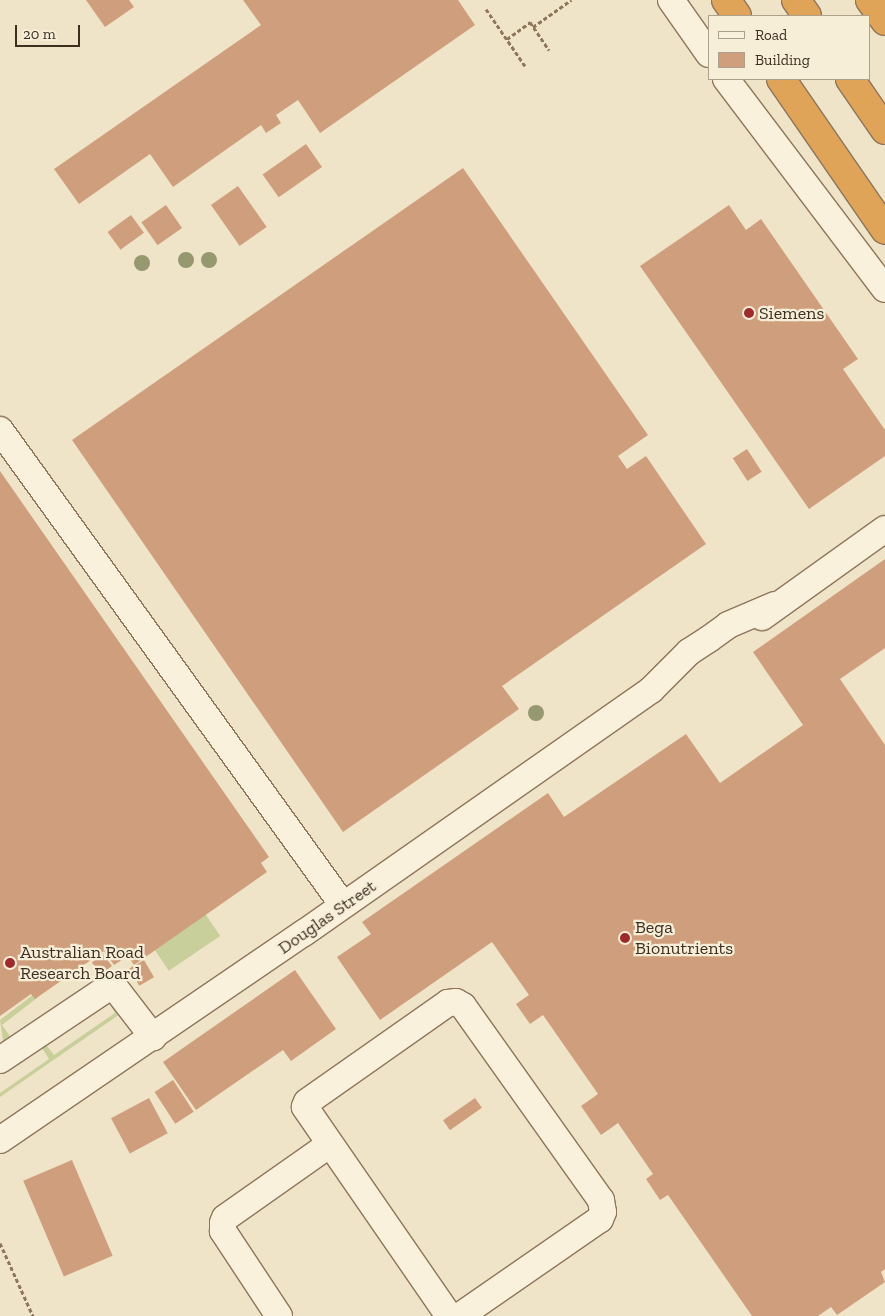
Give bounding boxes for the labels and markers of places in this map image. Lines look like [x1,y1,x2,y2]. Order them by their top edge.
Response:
place label: Siemens [759,302,824,324]
marker: Siemens [743,307,755,319]
place label: Bega Bionutrients [635,917,733,960]
marker: Bega Bionutrients [619,932,631,944]
place label: Australian Road Research Board [20,942,144,984]
marker: Australian Road Research Board [4,957,16,969]

